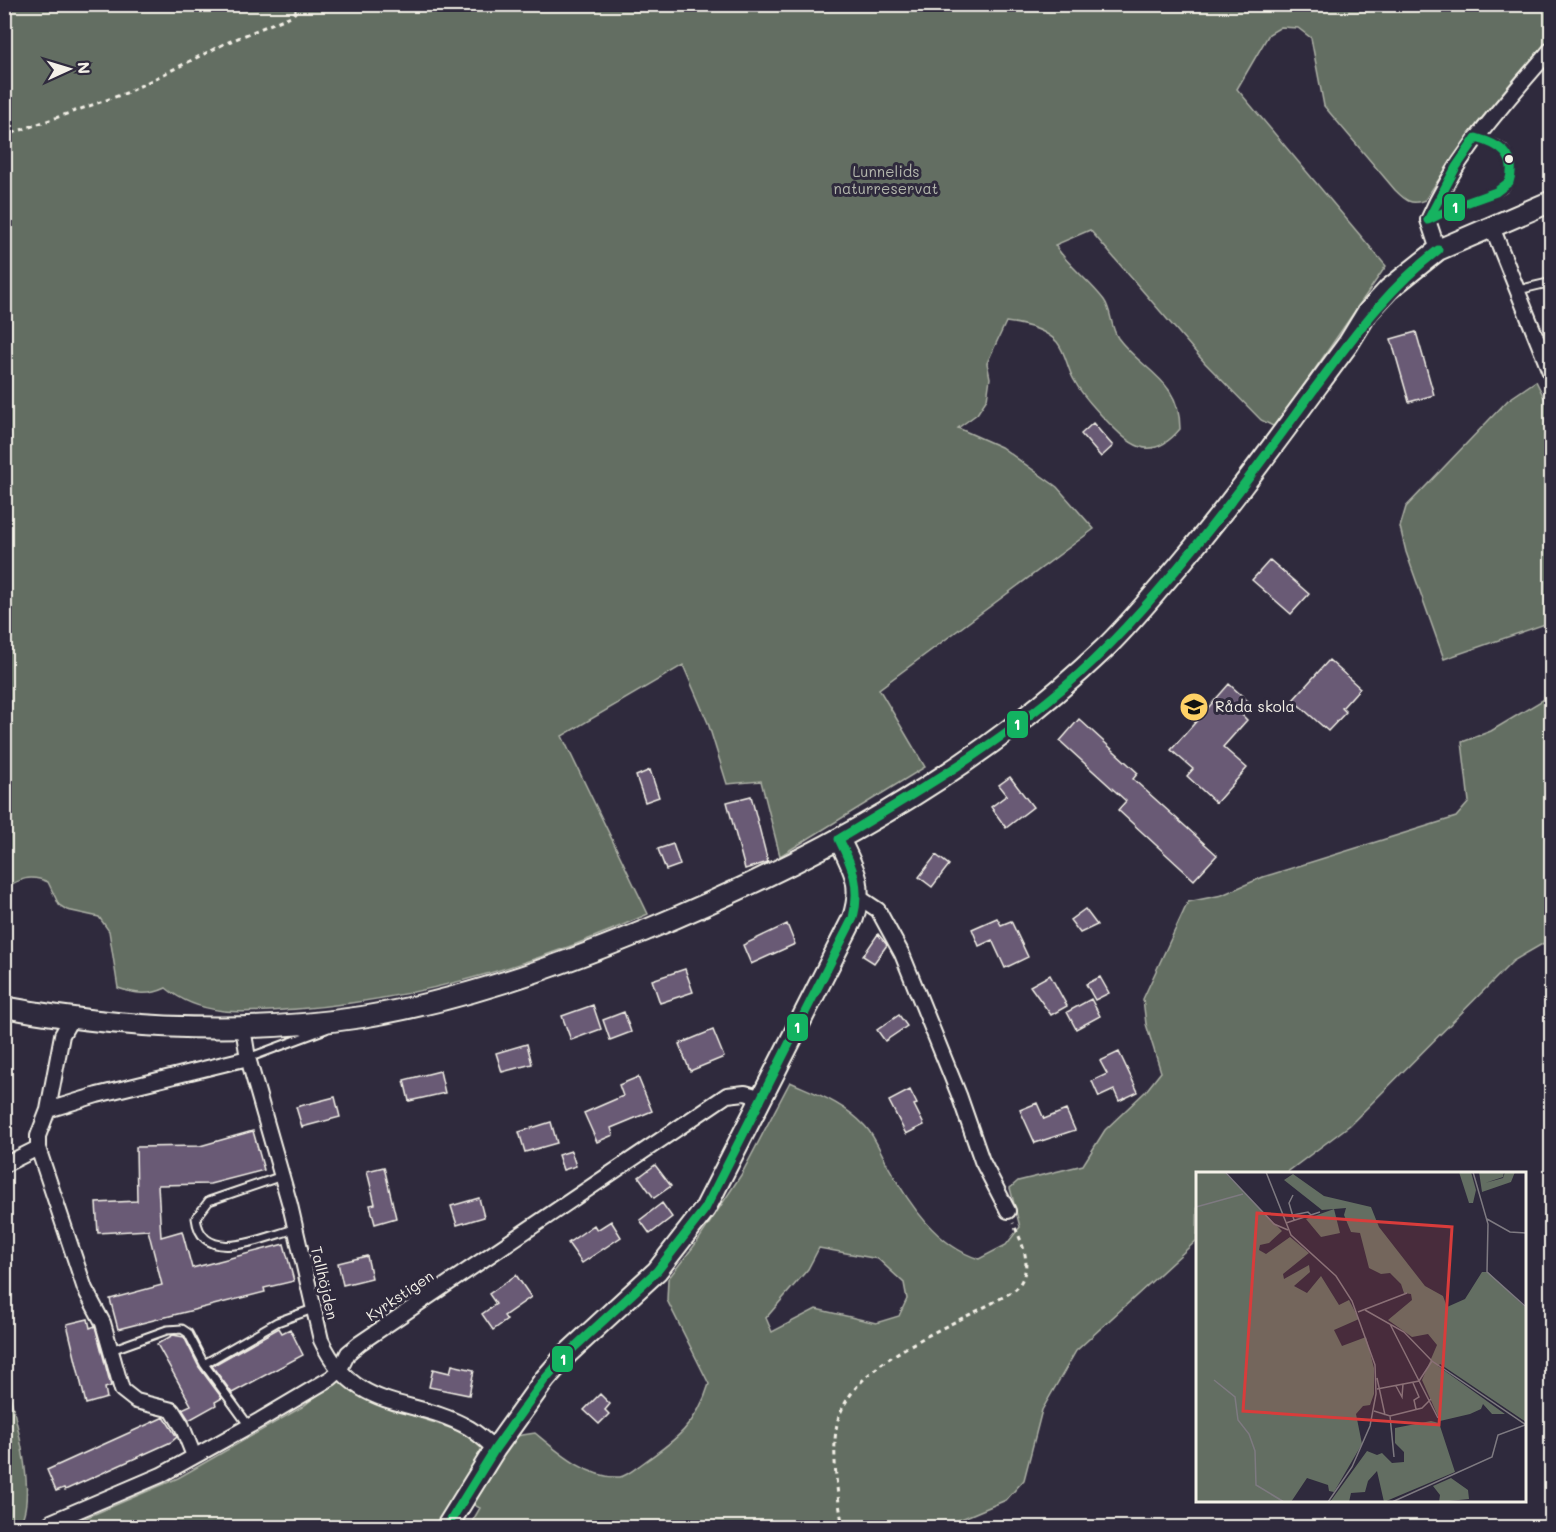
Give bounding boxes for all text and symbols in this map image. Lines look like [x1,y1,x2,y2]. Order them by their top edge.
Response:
north arrow [39,39,99,99]
text: N [74,61,95,75]
unlabelled marker [1503,153,1515,165]
park label: Lunnelids naturreservat [834,161,938,198]
line badge: 1 [1443,193,1466,222]
text: 1 [1451,196,1459,217]
school or university icon: Råda skola [1178,691,1210,723]
place label: Råda skola [1215,696,1295,716]
line badge: 1 [1006,710,1029,739]
text: 1 [1013,713,1021,734]
line badge: 1 [786,1013,809,1042]
text: 1 [793,1016,801,1037]
inset map [1196,1172,1526,1502]
street label: Tallhöjden [307,1244,343,1321]
street label: Kyrkstigen [362,1265,437,1325]
line badge: 1 [551,1345,574,1373]
text: 1 [559,1348,567,1369]

